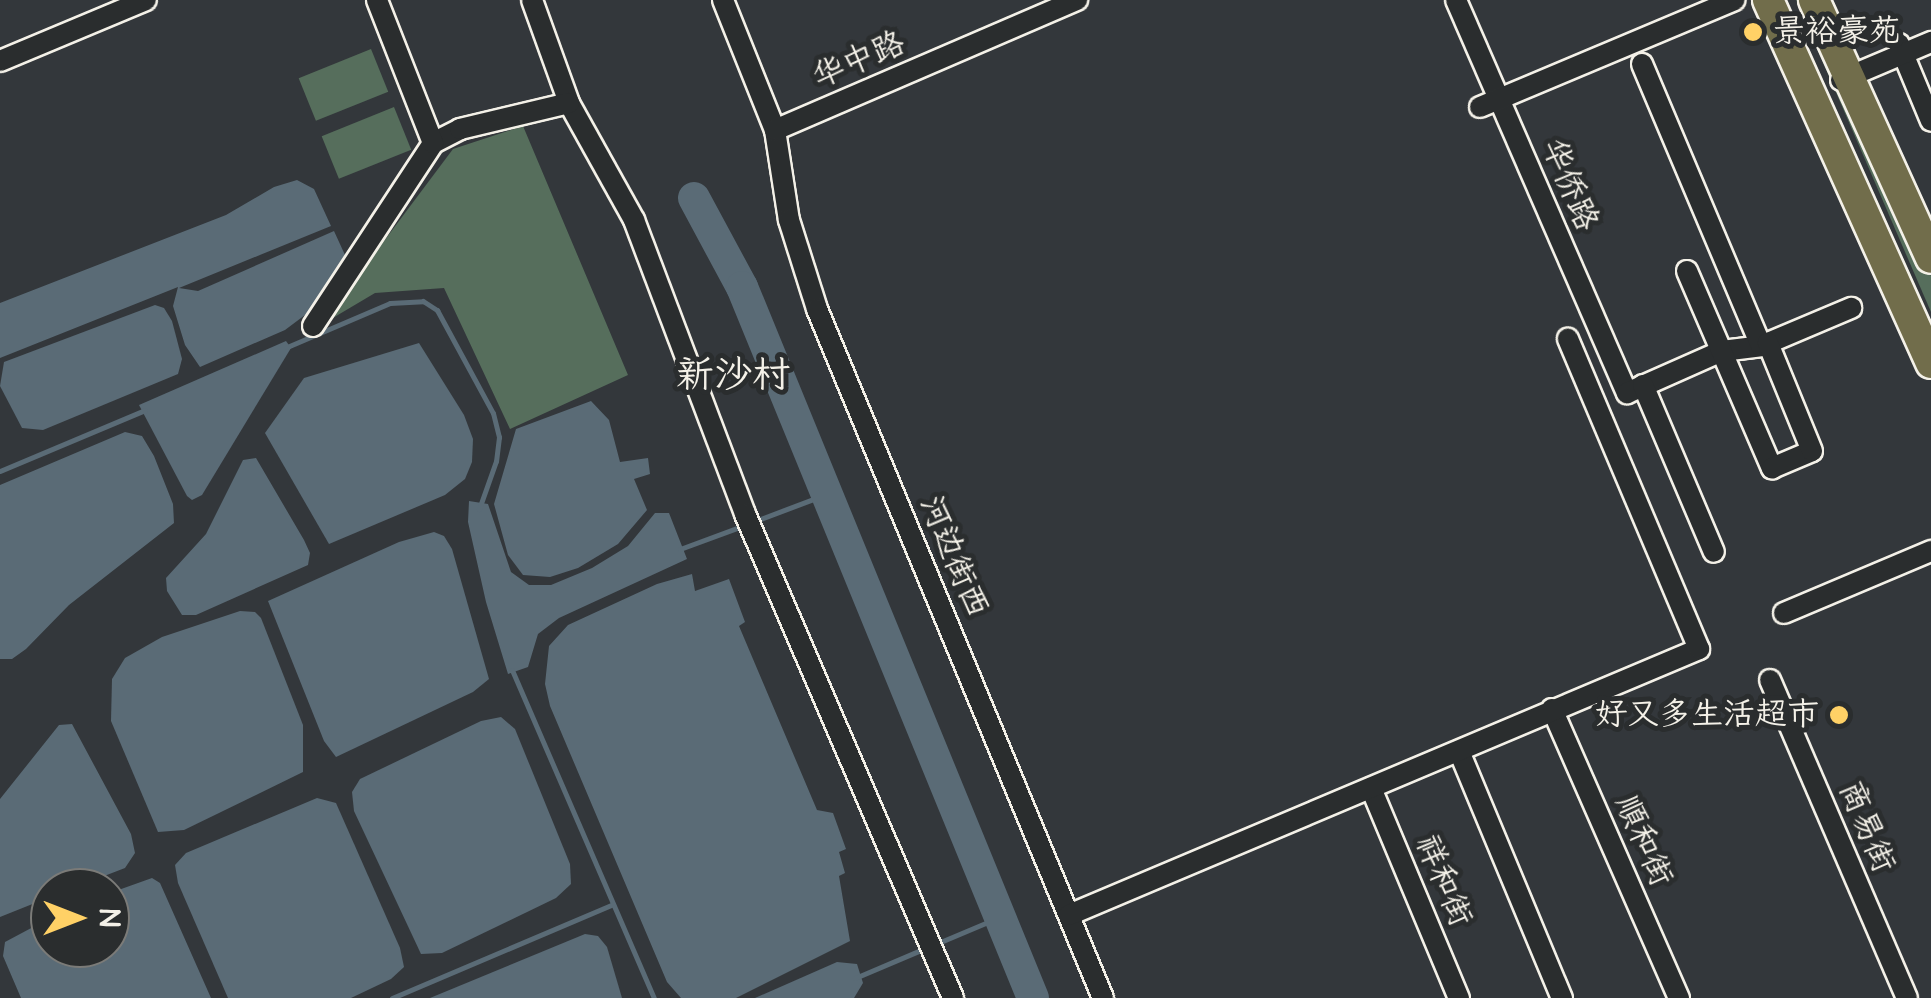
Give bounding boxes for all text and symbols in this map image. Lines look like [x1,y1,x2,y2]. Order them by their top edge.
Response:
place label: 景裕豪苑 [1773,13,1901,51]
marker: 景裕豪苑 [1742,21,1764,43]
street label: 华中路 [807,25,911,97]
street label: 华侨路 [1533,133,1605,237]
district label: 新沙村 [676,354,790,400]
street label: 河边街西 [910,491,996,623]
place label: 好又多生活超市 [1595,696,1819,734]
marker: 好又多生活超市 [1828,704,1850,726]
street label: 商易街 [1830,775,1902,879]
street label: 順和街 [1606,789,1680,893]
street label: 祥和街 [1407,829,1479,933]
north arrow [30,868,130,968]
text: N [89,909,128,927]

